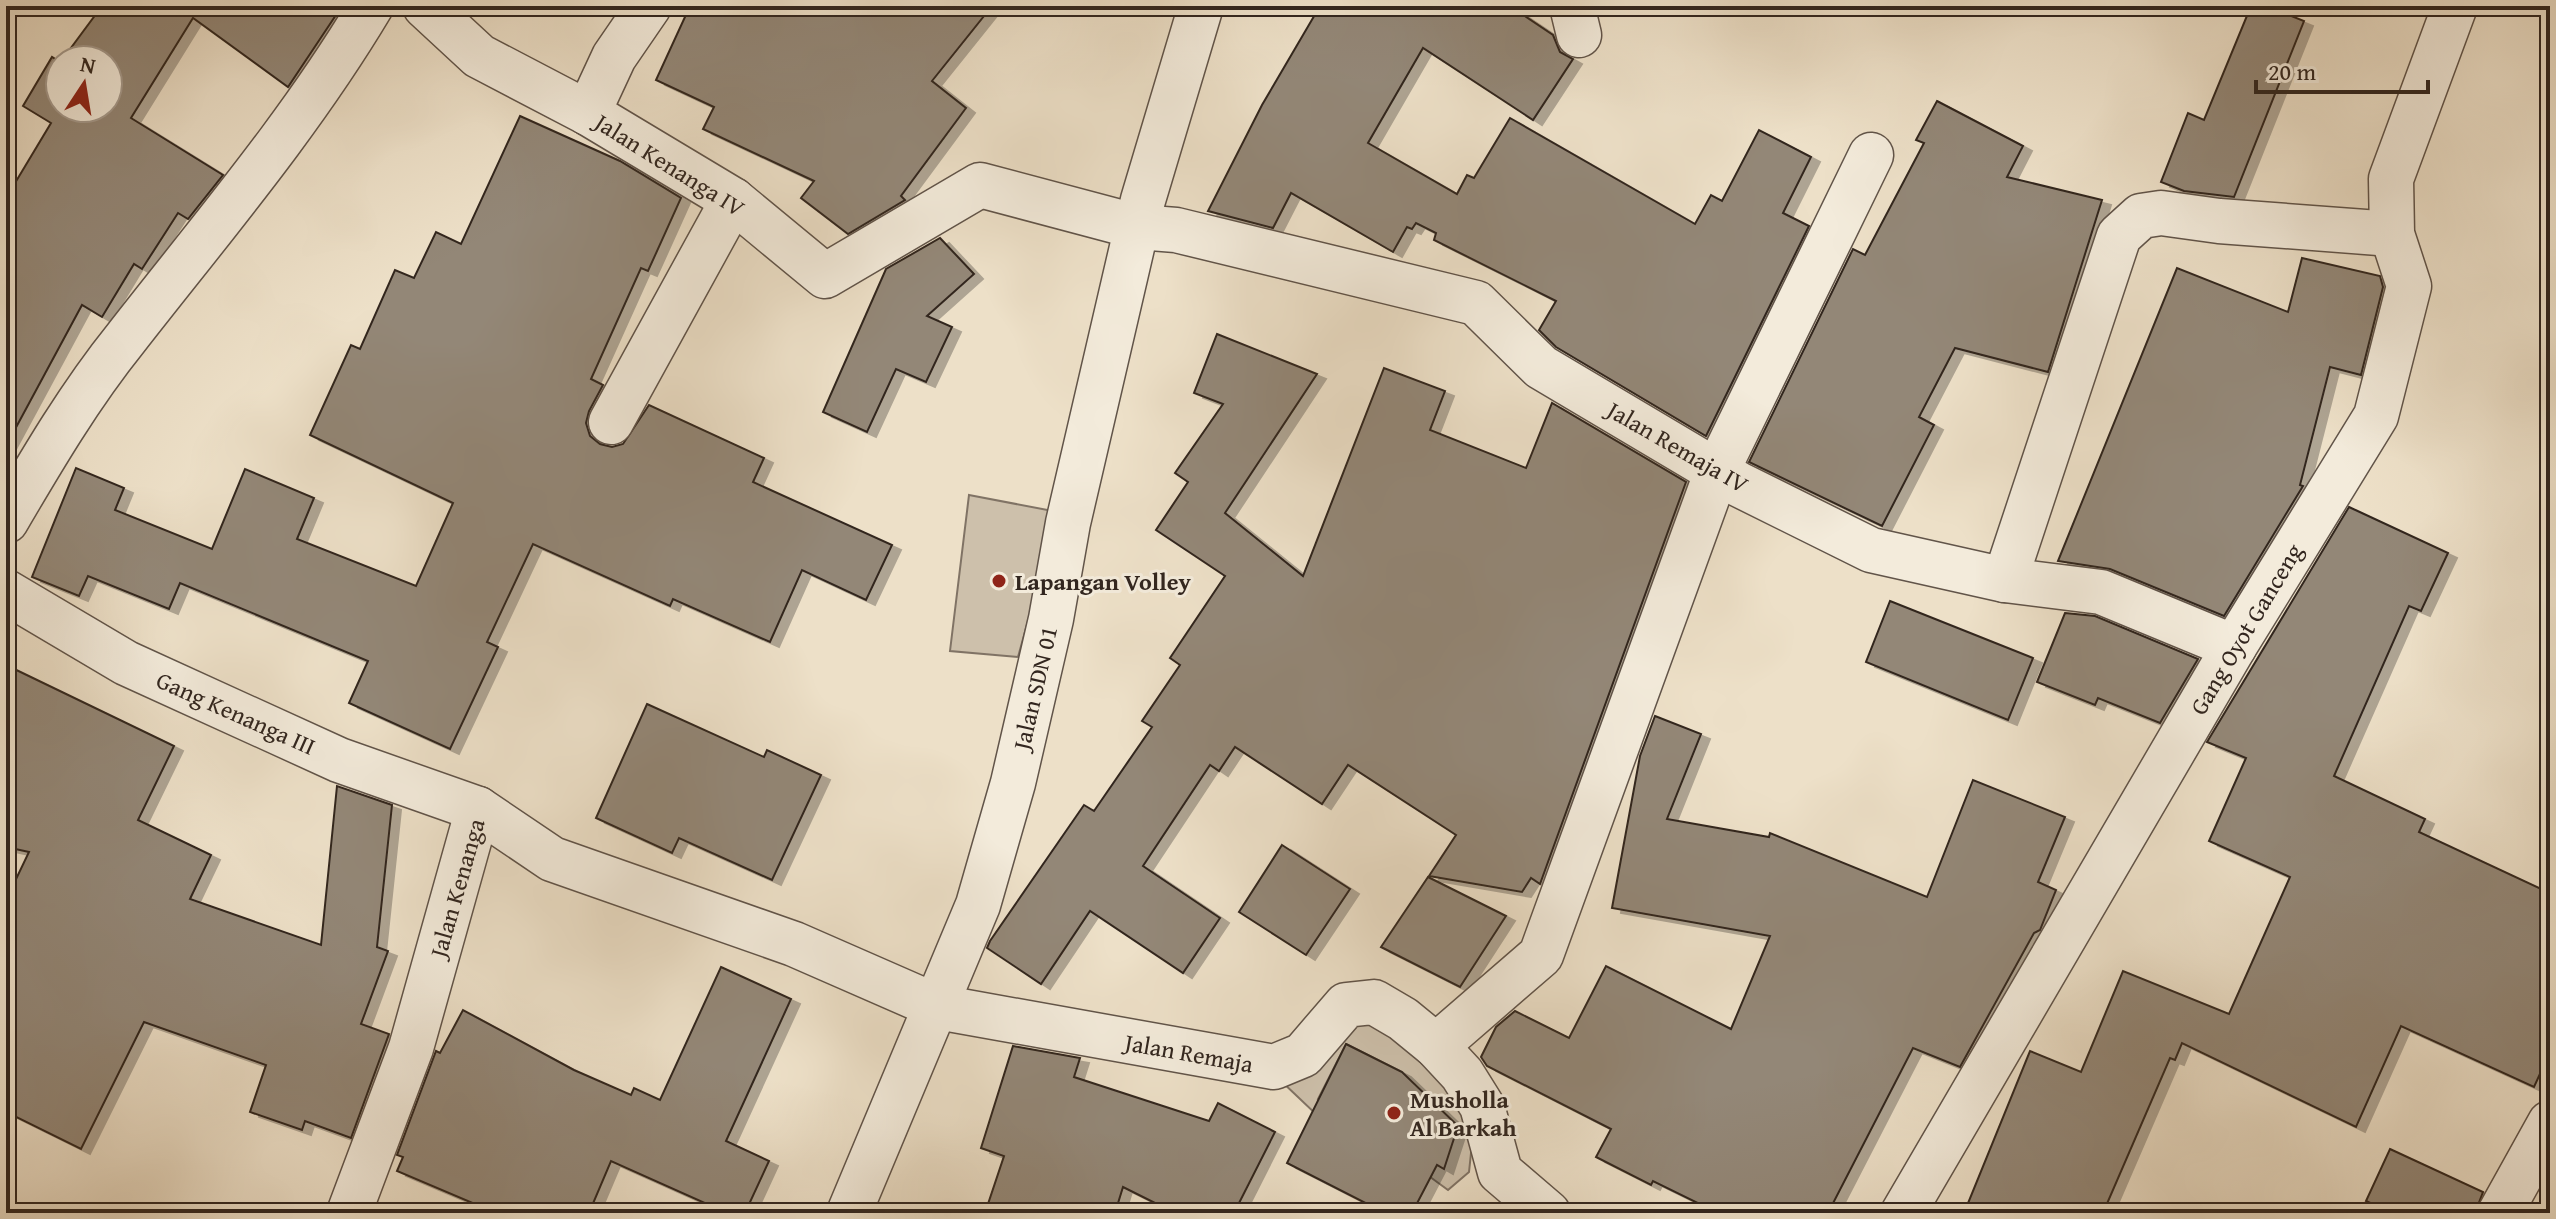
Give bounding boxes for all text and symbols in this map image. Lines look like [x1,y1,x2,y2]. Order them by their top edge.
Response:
north arrow [44,44,124,124]
scale bar [2256,44,2428,94]
text: N [78,47,99,82]
text: 20 m [2268,54,2316,89]
street label: Jalan Kenanga IV [586,103,752,225]
street label: Jalan Remaja IV [1598,391,1755,502]
street label: Gang Oyot Ganceng [2181,537,2311,721]
place label: Lapangan Volley [1015,564,1191,599]
marker: Lapangan Volley [990,572,1008,590]
street label: Jalan SDN 01 [1003,623,1066,756]
street label: Gang Kenanga III [151,662,321,764]
street label: Jalan Kenanga [420,814,494,964]
street label: Jalan Remaja [1119,1024,1256,1082]
place label: Musholla Al Barkah [1410,1082,1516,1145]
marker: Musholla Al Barkah [1385,1104,1403,1122]

